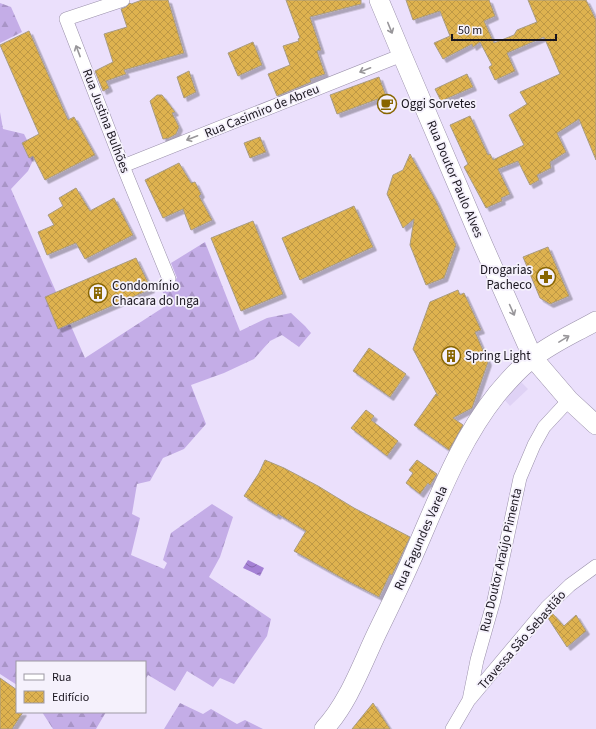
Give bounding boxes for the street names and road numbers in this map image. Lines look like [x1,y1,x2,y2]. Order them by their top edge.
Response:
street label: Rua Justina Bulhões [78,66,134,176]
street label: Rua Casimiro de Abreu [202,80,322,142]
street label: Rua Doutor Paulo Alves [422,118,488,241]
street label: Rua Fagundes Varela [390,483,452,593]
street label: Rua Doutor Araújo Pimenta [476,486,526,634]
street label: Travessa São Sebastião [474,587,570,693]

